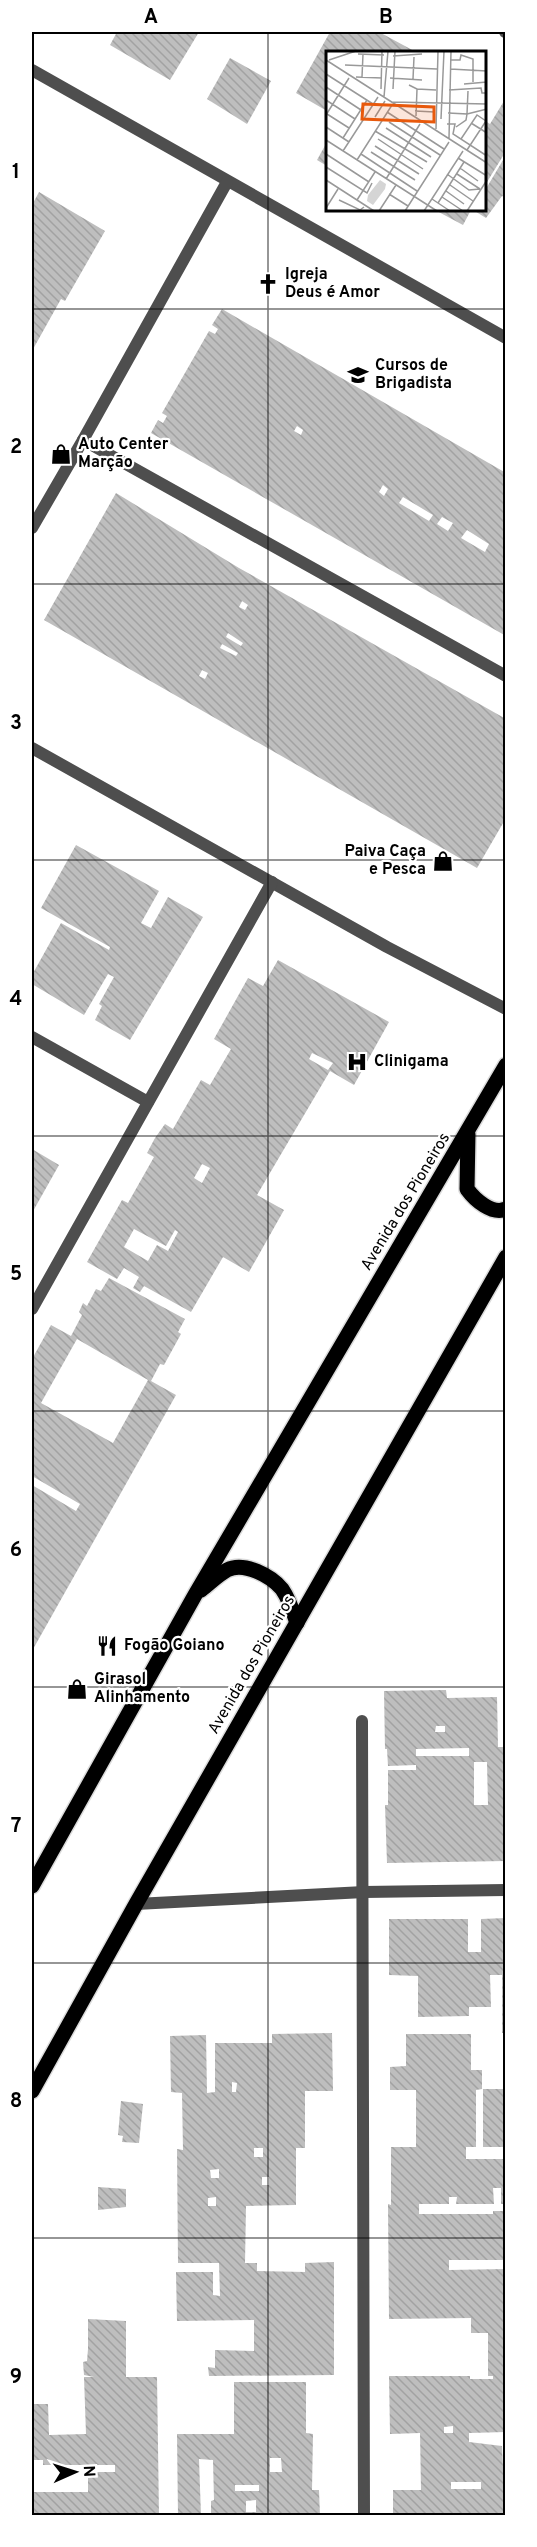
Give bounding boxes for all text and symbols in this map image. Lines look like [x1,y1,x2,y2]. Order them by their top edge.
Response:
text: A [144,5,158,31]
text: B [379,5,393,31]
inset map [326,51,486,212]
text: 1 [12,160,20,186]
place label: Igreja Deus é Amor [285,265,380,303]
church icon: Igreja Deus é Amor [256,272,280,296]
place label: Cursos de Brigadista [375,356,452,394]
school or university icon: Cursos de Brigadista [346,363,370,387]
text: 2 [10,435,22,461]
place label: Auto Center Marção [78,435,169,473]
shop icon: Auto Center Marção [49,442,73,466]
text: 3 [10,711,22,737]
place label: Paiva Caça e Pesca [345,842,426,880]
shop icon: Paiva Caça e Pesca [431,849,455,873]
text: 4 [10,987,22,1013]
hospital icon: Clinigama [345,1050,369,1074]
place label: Clinigama [374,1052,449,1072]
street label: Avenida dos Pioneiros [357,1129,455,1275]
text: 5 [10,1262,22,1288]
text: 6 [10,1538,22,1564]
street label: Avenida dos Pioneiros [204,1592,300,1738]
restaurant icon: Fogão Goiano [95,1634,119,1658]
place label: Fogão Goiano [124,1636,225,1656]
place label: Girasol Alinhamento [94,1670,190,1708]
shop icon: Girasol Alinhamento [65,1677,89,1701]
text: 7 [11,1814,21,1840]
text: 8 [10,2089,22,2115]
text: 9 [10,2365,22,2391]
north arrow [45,2442,105,2502]
text: N [78,2465,98,2478]

